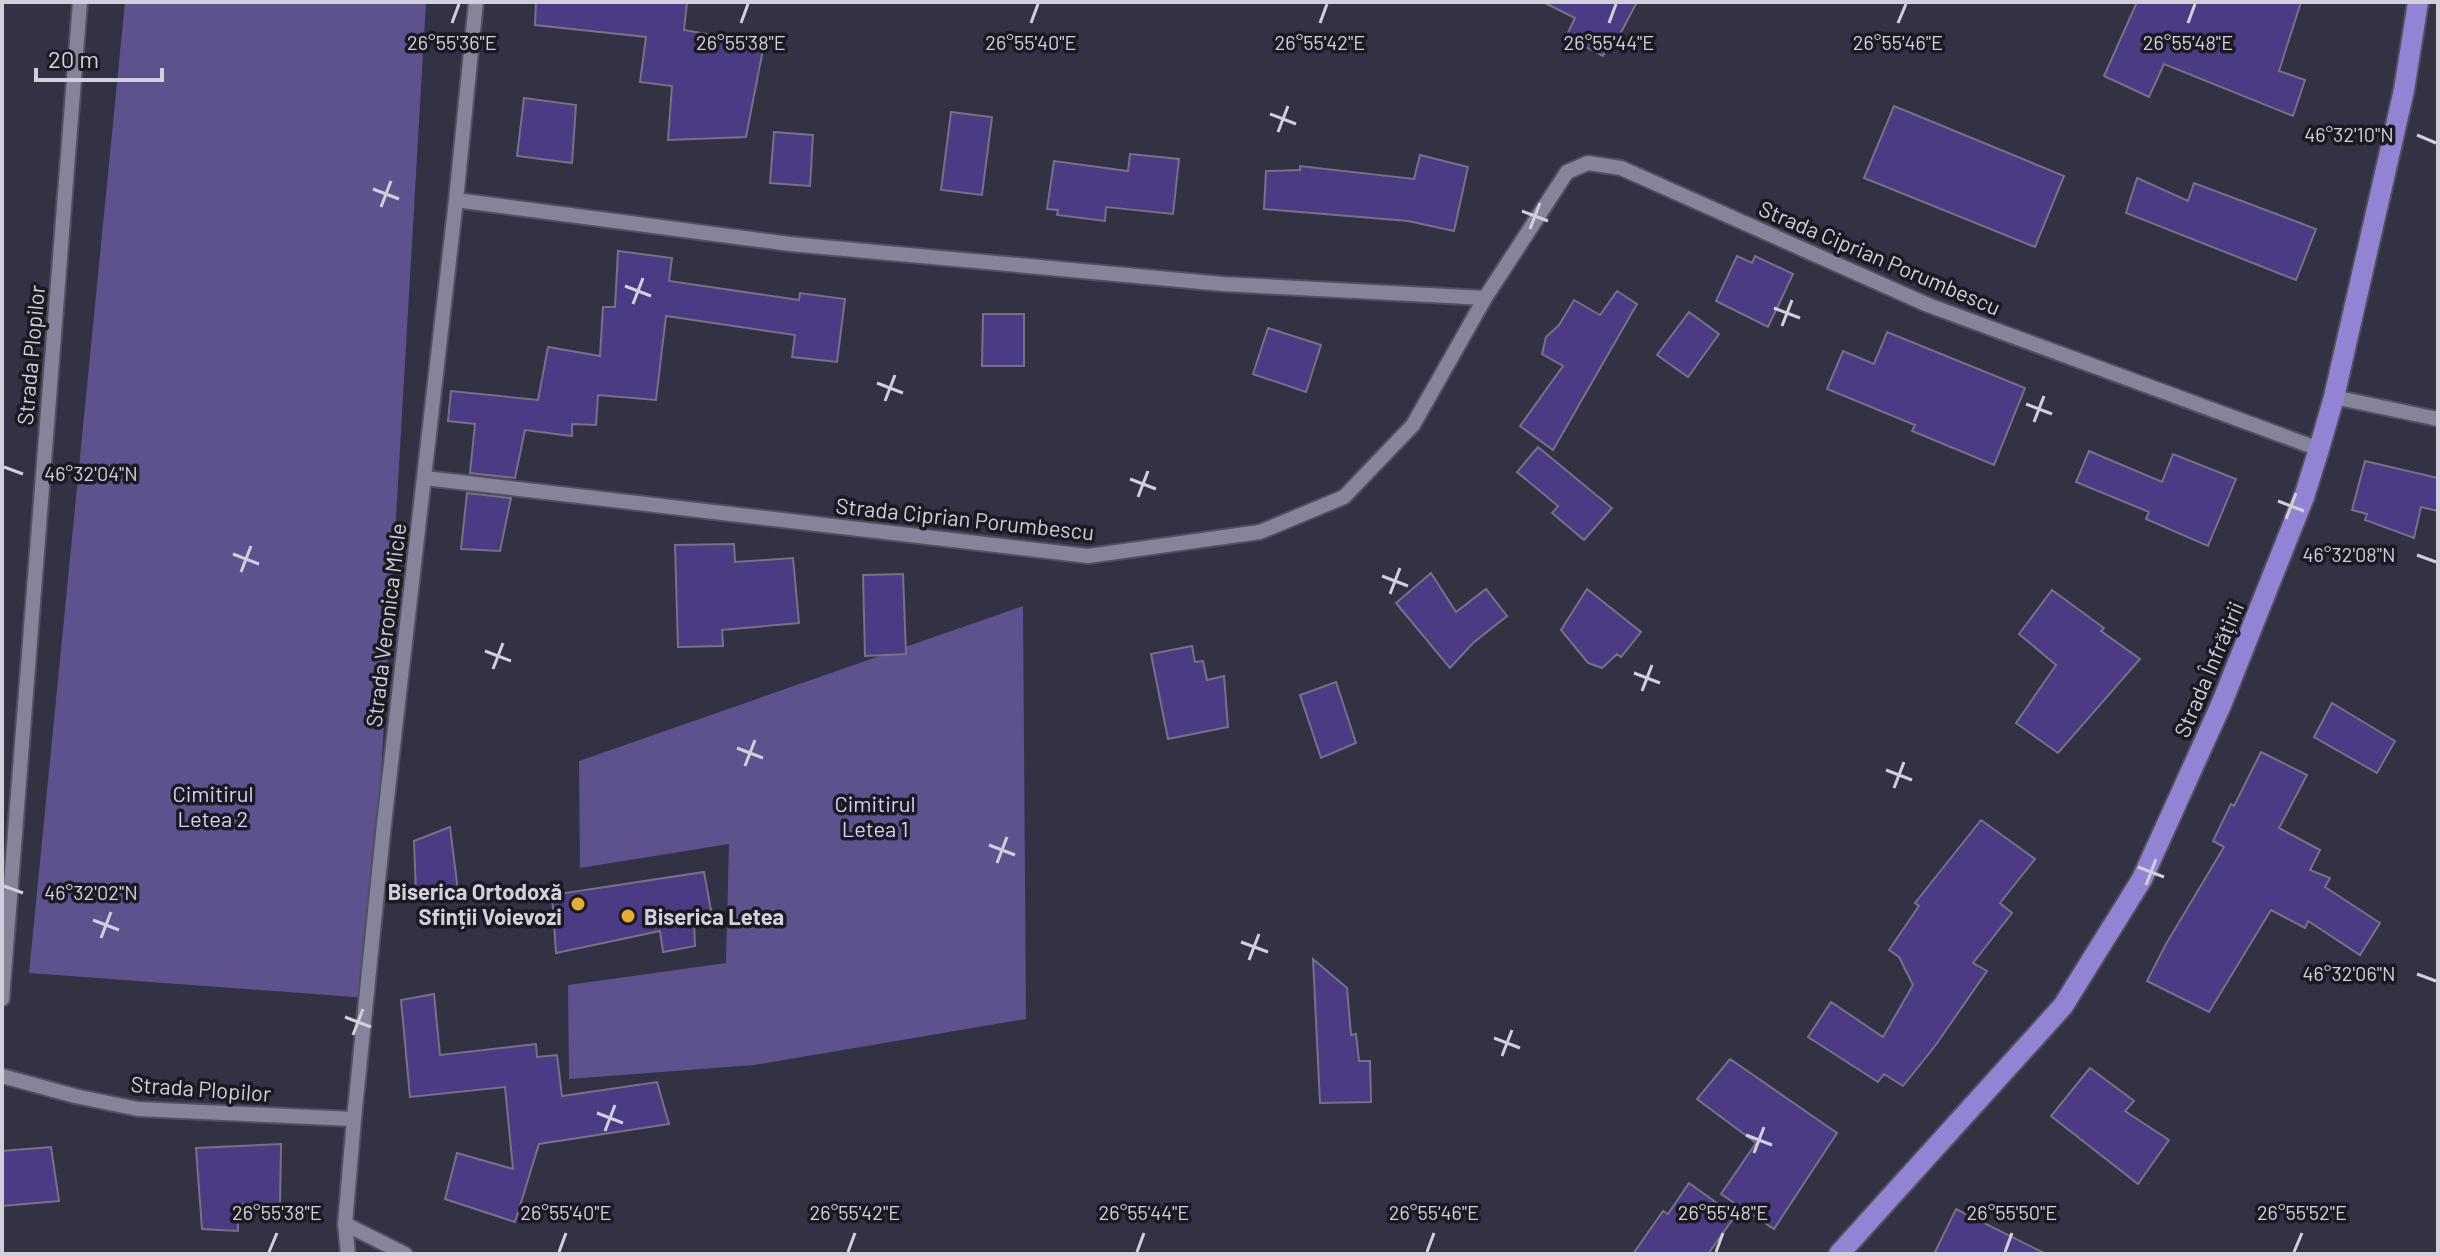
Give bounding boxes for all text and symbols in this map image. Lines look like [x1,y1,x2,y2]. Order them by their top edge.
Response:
text: 26°55'36"E [407,30,497,54]
text: 26°55'38"E [696,30,786,54]
text: 26°55'40"E [985,30,1077,54]
text: 26°55'42"E [1275,30,1365,54]
text: 26°55'44"E [1564,30,1654,54]
text: 26°55'46"E [1853,30,1943,54]
text: 26°55'48"E [2143,30,2233,54]
scale bar [36,32,162,82]
text: 20 m [48,44,99,73]
text: 46°32'10"N [2304,122,2394,146]
street label: Strada Ciprian Porumbescu [1755,194,2005,320]
street label: Strada Plopilor [11,284,49,426]
text: 46°32'04"N [44,461,138,485]
street label: Strada Ciprian Porumbescu [834,491,1096,545]
street label: Strada Veronica Micle [360,522,410,728]
text: 46°32'08"N [2302,542,2396,566]
street label: Strada Înfrățirii [2168,597,2248,741]
park label: Cimitirul Letea 2 [172,780,254,831]
park label: Cimitirul Letea 1 [834,790,916,841]
place label: Biserica Ortodoxă Sfinții Voievozi [388,878,562,929]
text: 46°32'02"N [44,880,138,904]
marker: Biserica Ortodoxă Sfinții Voievozi [569,895,587,913]
place label: Biserica Letea [644,903,784,929]
marker: Biserica Letea [619,907,637,925]
text: 46°32'06"N [2303,961,2395,985]
street label: Strada Plopilor [130,1070,272,1106]
text: 26°55'38"E [232,1200,322,1224]
text: 26°55'40"E [520,1200,612,1224]
text: 26°55'42"E [810,1200,900,1224]
text: 26°55'44"E [1099,1200,1189,1224]
text: 26°55'46"E [1389,1200,1479,1224]
text: 26°55'48"E [1678,1200,1768,1224]
text: 26°55'50"E [1967,1200,2057,1224]
text: 26°55'52"E [2257,1200,2347,1224]

